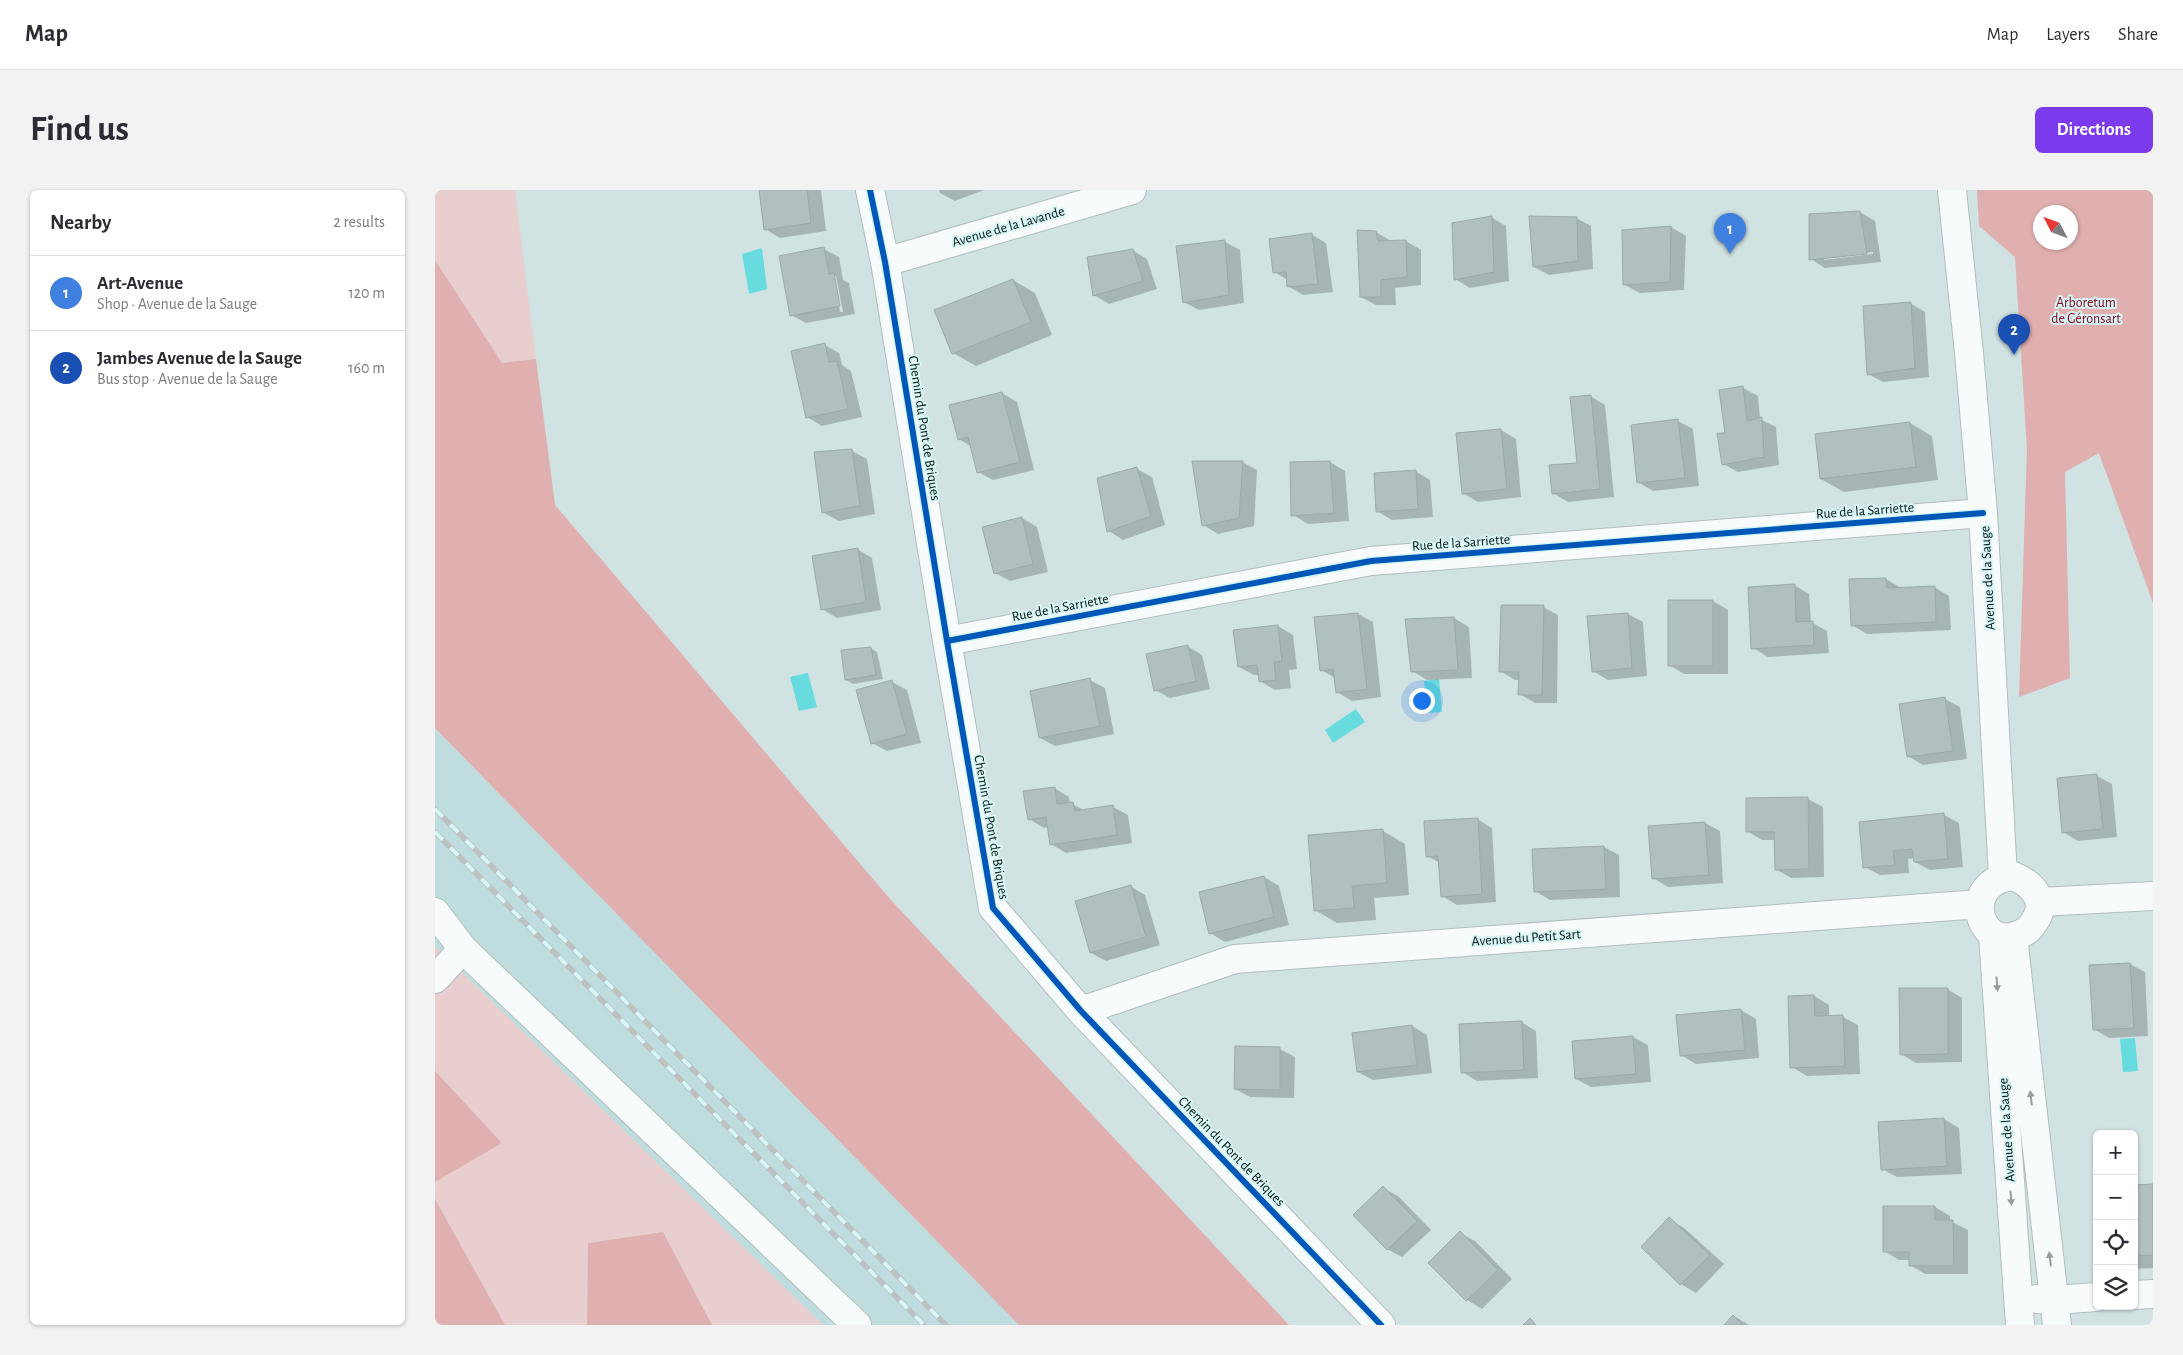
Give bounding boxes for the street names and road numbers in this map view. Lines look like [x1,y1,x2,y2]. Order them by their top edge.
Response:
street label: Avenue de la Lavande [950,204,1066,250]
street label: Chemin du Pont de Briques [906,355,942,502]
street label: Rue de la Sarriette [1816,501,1915,521]
street label: Avenue de la Sauge [1978,525,1998,631]
street label: Rue de la Sarriette [1412,533,1511,553]
street label: Rue de la Sarriette [1011,592,1110,624]
street label: Chemin du Pont de Briques [971,754,1011,901]
street label: Avenue du Petit Sart [1471,927,1582,949]
street label: Avenue de la Sauge [1996,1077,2018,1183]
street label: Chemin du Pont de Briques [1175,1094,1287,1209]

